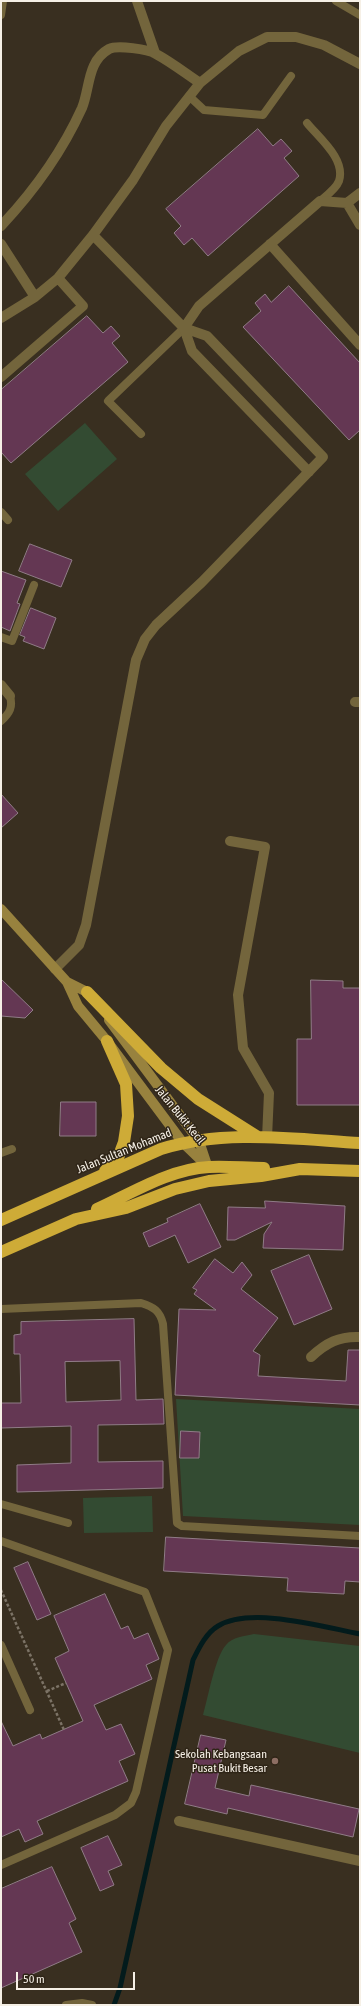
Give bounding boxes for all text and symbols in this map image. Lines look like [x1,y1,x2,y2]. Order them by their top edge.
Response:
street label: Jalan Bukit Kecil [152,1083,208,1147]
street label: Jalan Sultan Mohamad [74,1125,174,1177]
place label: Sekolah Kebangsaan Pusat Bukit Besar [175,1747,267,1775]
marker: Sekolah Kebangsaan Pusat Bukit Besar [270,1756,280,1766]
scale bar [18,1964,137,1990]
text: 50 m [23,1972,45,1986]

